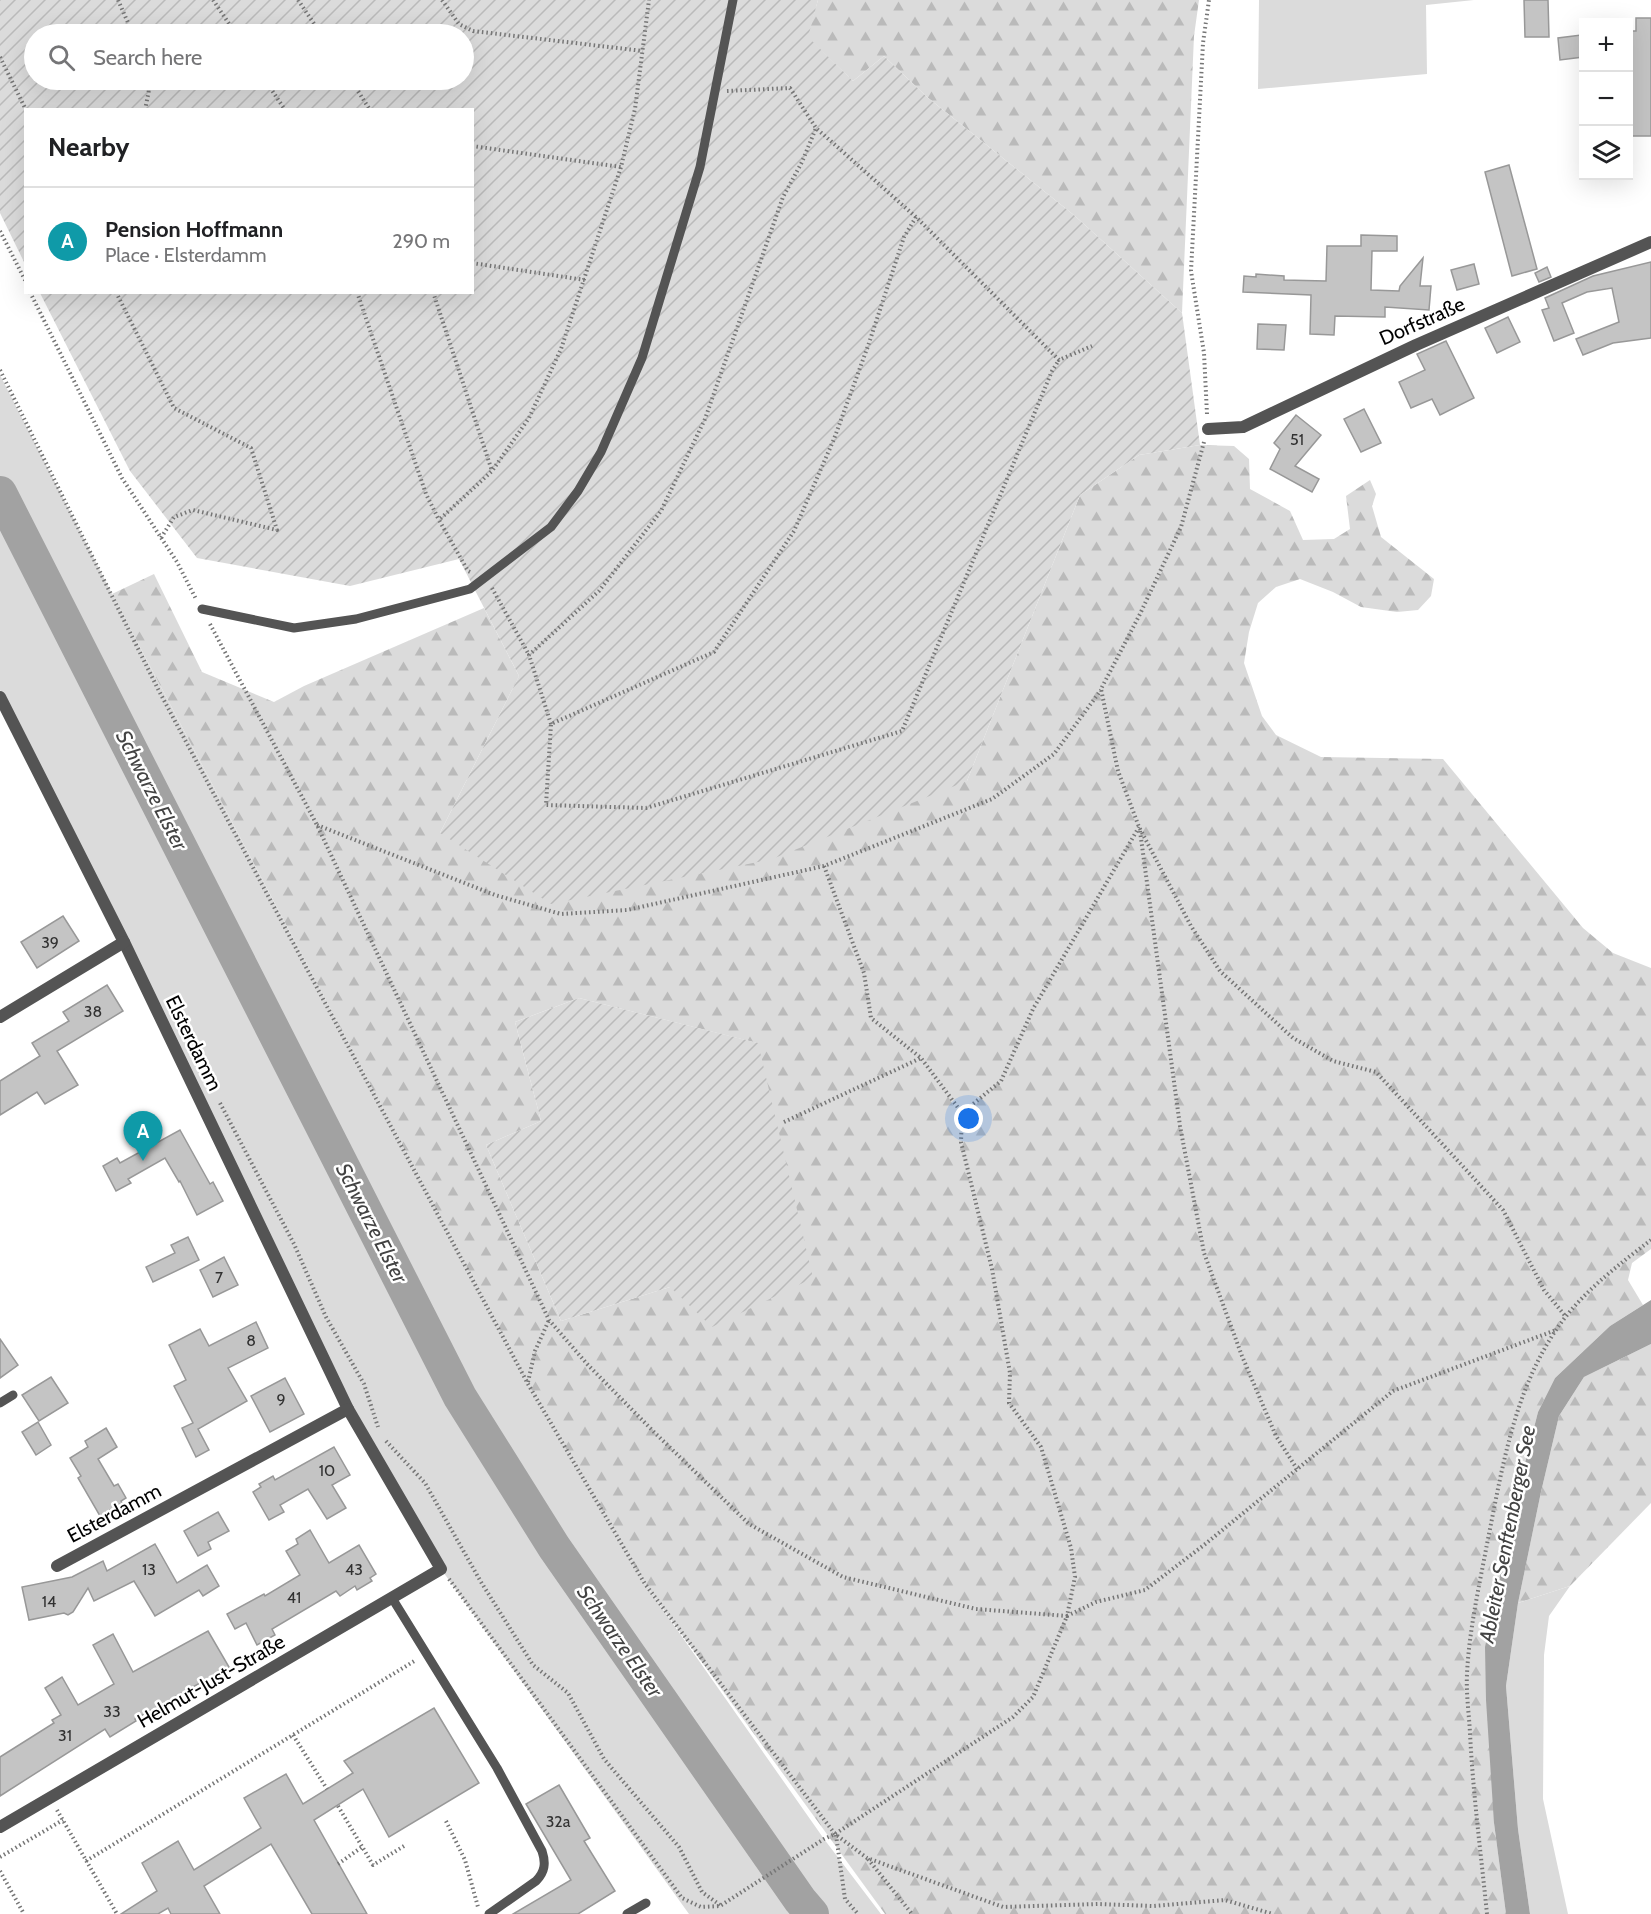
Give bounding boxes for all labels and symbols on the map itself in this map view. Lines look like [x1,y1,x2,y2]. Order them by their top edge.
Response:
street label: Dorfstraße [1376,292,1468,350]
house number: 51 [1290,430,1304,449]
water label: Schwarze Elster [111,726,194,855]
house number: 39 [41,933,59,952]
street label: Elsterdamm [161,992,227,1094]
house number: 38 [84,1002,102,1021]
your location [954,1104,983,1133]
pin: A [124,1112,162,1161]
water label: Schwarze Elster [331,1159,414,1288]
house number: 7 [215,1268,223,1287]
house number: 8 [246,1331,256,1350]
house number: 9 [276,1390,286,1409]
water label: Ableiter Senftenberger See [1473,1423,1540,1646]
house number: 10 [319,1461,335,1480]
street label: Elsterdamm [63,1478,165,1548]
house number: 13 [142,1560,156,1579]
house number: 43 [345,1560,363,1579]
water label: Schwarze Elster [572,1580,669,1703]
house number: 41 [287,1588,301,1607]
house number: 14 [42,1592,56,1611]
street label: Helmut-Just-Straße [133,1629,289,1733]
house number: 33 [103,1702,121,1721]
house number: 31 [58,1726,72,1745]
house number: 32a [546,1812,571,1831]

